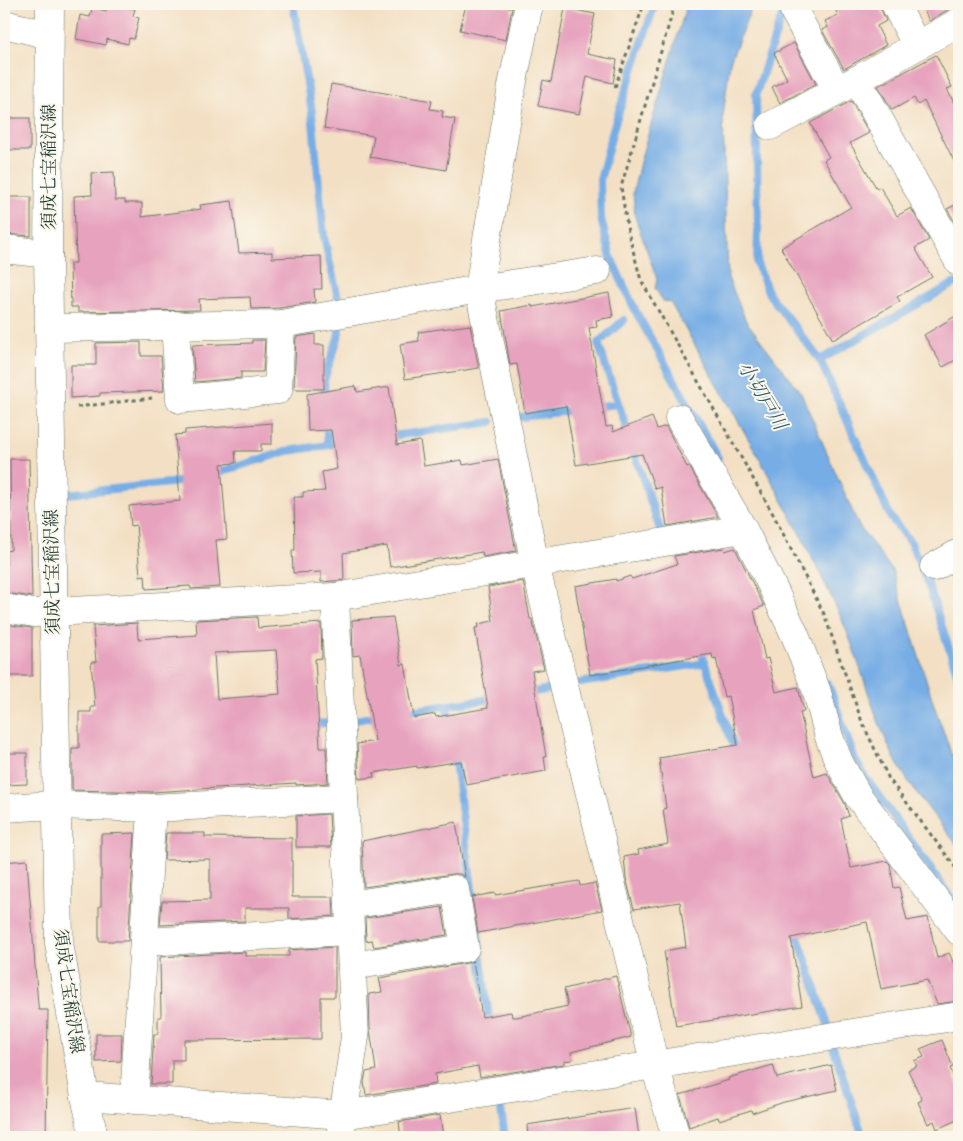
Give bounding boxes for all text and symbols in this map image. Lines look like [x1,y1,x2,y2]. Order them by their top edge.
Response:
street label: 須成七宝稲沢線 [38,104,60,230]
water label: 小切戸川 [733,357,793,435]
street label: 須成七宝稲沢線 [40,509,64,635]
street label: 須成七宝稲沢線 [49,927,89,1055]

